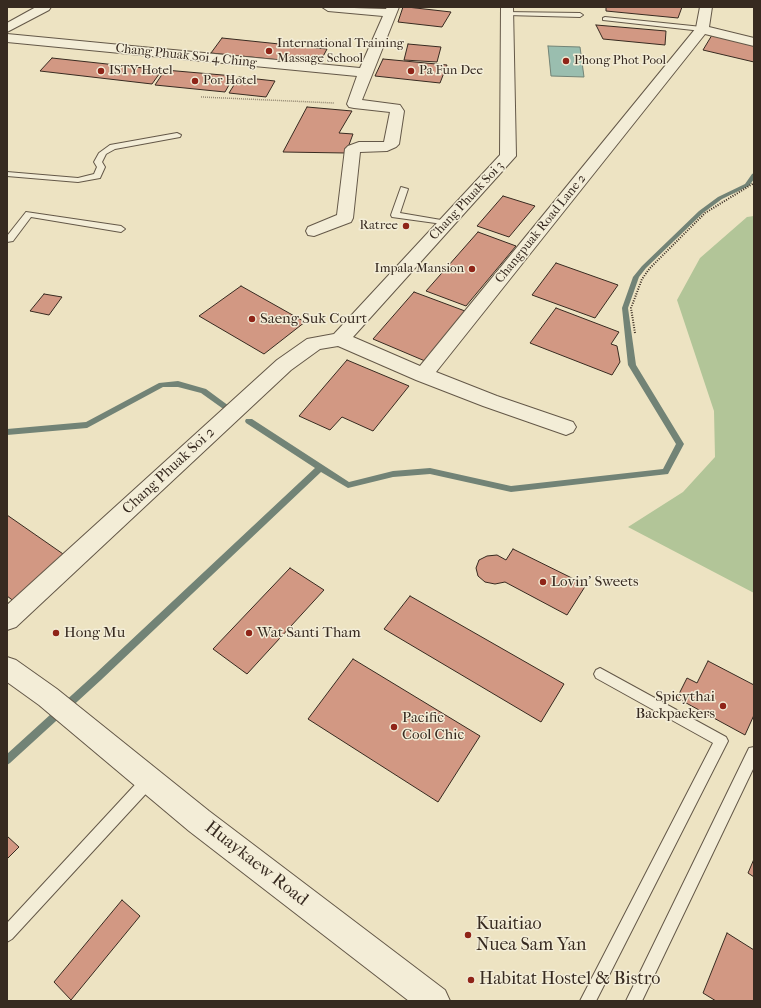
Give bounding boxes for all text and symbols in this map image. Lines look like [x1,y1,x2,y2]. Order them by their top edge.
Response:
place label: International Training Massage School [277,36,404,67]
street label: Chang Phuak Soi 4 Ching [115,41,257,71]
marker: International Training Massage School [264,46,274,56]
place label: Phong Phot Pool [574,53,666,69]
marker: Phong Phot Pool [561,56,571,66]
place label: ISTY Hotel [109,63,173,79]
place label: Pa Fun Dee [419,63,483,79]
marker: ISTY Hotel [96,66,106,76]
marker: Pa Fun Dee [406,66,416,76]
place label: Por Hotel [203,73,257,89]
marker: Por Hotel [190,76,200,86]
street label: Chang Phuak Soi 3 [426,158,508,244]
street label: Changpuak Road Lane 2 [492,171,590,287]
place label: Ratree [359,218,398,234]
marker: Ratree [401,221,411,231]
place label: Impala Mansion [375,261,464,277]
marker: Impala Mansion [467,264,477,274]
place label: Saeng Suk Court [260,310,367,328]
marker: Saeng Suk Court [247,314,257,324]
street label: Chang Phuak Soi 2 [119,424,219,518]
place label: Lovin' Sweets [551,573,639,591]
marker: Lovin' Sweets [538,577,548,587]
place label: Hong Mu [64,624,125,642]
place label: Wat Santi Tham [257,624,361,642]
marker: Hong Mu [51,628,61,638]
marker: Wat Santi Tham [244,628,254,638]
place label: Spicythai Backpackers [636,688,715,723]
marker: Spicythai Backpackers [718,701,728,711]
place label: Pacific Cool Chic [402,709,464,744]
marker: Pacific Cool Chic [389,722,399,732]
street label: Huaykaew Road [200,817,312,911]
place label: Kuaitiao Nuea Sam Yan [476,914,587,956]
marker: Kuaitiao Nuea Sam Yan [463,930,473,940]
place label: Habitat Hostel & Bistro [479,969,660,991]
marker: Habitat Hostel & Bistro [466,975,476,985]

